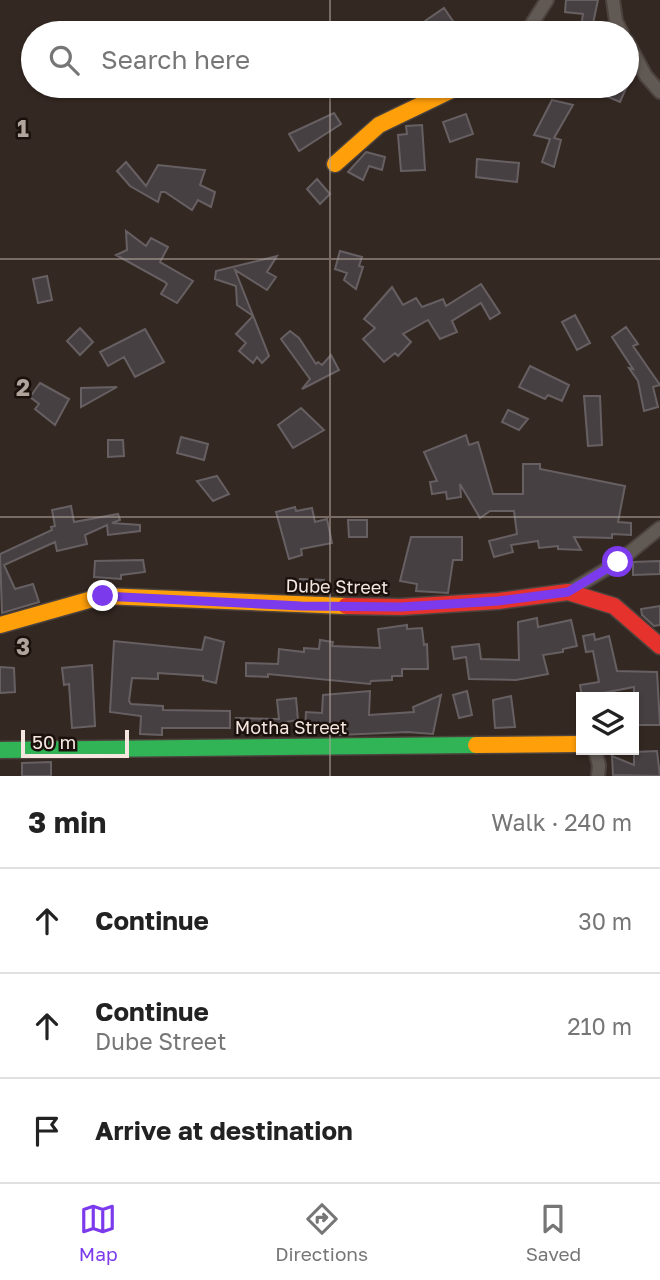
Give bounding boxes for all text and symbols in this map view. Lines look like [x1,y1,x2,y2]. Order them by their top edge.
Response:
search box [21,21,639,98]
icon: search [45,41,83,79]
text: Search here [101,44,250,75]
text: 1 [17,114,29,142]
text: 2 [16,373,30,401]
route start [602,546,633,577]
street label: Dube Street [285,574,389,598]
route end [87,580,118,611]
text: 3 [16,632,30,660]
map controls [576,692,639,755]
button: layers [576,692,639,755]
street label: Motha Street [235,716,347,738]
scale bar [21,727,130,759]
text: 50 m [32,730,76,753]
text: 3 min [28,804,106,840]
text: Walk · 240 m [491,808,632,836]
icon: ahead [28,902,66,940]
text: Continue [95,905,209,936]
text: 30 m [578,907,632,935]
text: Continue [95,996,209,1027]
icon: ahead [28,1007,66,1045]
text: 210 m [567,1012,632,1040]
text: Dube Street [95,1027,226,1055]
icon: arrive [28,1112,66,1150]
text: Arrive at destination [95,1115,353,1146]
tab: Map [79,1200,118,1265]
tab: Directions [275,1200,368,1265]
tab: Saved [526,1200,581,1265]

